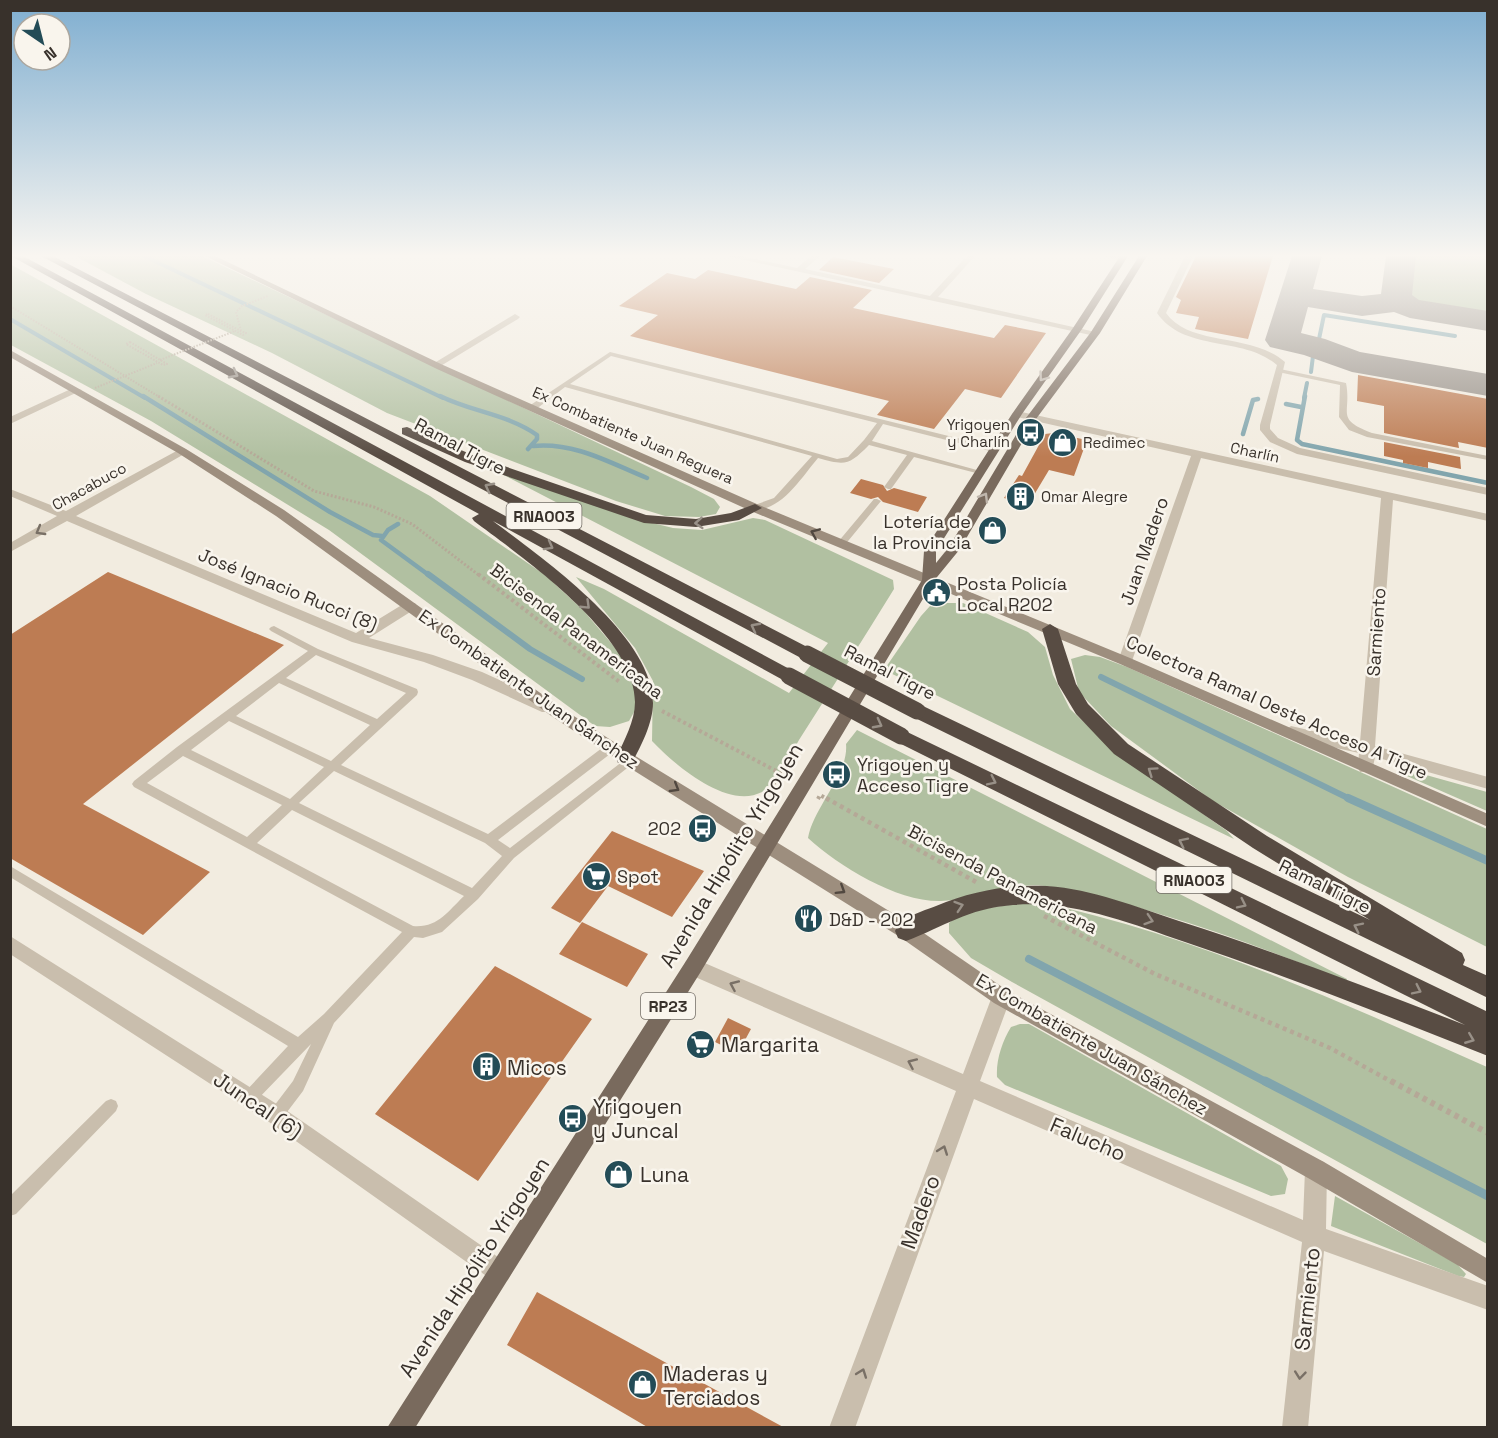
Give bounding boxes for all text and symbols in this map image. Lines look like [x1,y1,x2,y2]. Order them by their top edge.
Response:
north arrow [12,12,72,72]
text: N [40,42,61,66]
one-way arrow [227,367,238,378]
one-way arrow [1039,370,1050,381]
street label: Ex Combatiente Juan Reguera [530,382,737,488]
street label: Ramal Tigre [411,412,509,480]
place label: Yrigoyen y Charlín [946,415,1010,451]
bus stop icon: Yrigoyen y Charlín [1015,417,1047,449]
shop icon: Redimec [1046,426,1078,458]
place label: Redimec [1083,433,1145,452]
street label: Charlín [1229,438,1281,466]
street label: Chacabuco [49,458,129,514]
building icon: Omar Alegre [1004,480,1036,512]
one-way arrow [485,483,496,495]
place label: Omar Alegre [1041,487,1128,506]
one-way arrow [977,493,989,503]
street label: Juan Madero [1115,494,1173,608]
road number: RNA003 [506,503,582,529]
place label: Lotería de la Provincia [873,510,971,554]
shop icon: Lotería de la Provincia [976,515,1008,547]
one-way arrow [695,516,704,529]
one-way arrow [35,524,46,536]
one-way arrow [811,528,822,540]
one-way arrow [543,539,554,550]
street label: José Ignacio Rucci (8) [195,542,381,636]
street label: Bicisenda Panamericana [486,558,668,704]
place label: Posta Policía Local R202 [957,572,1067,616]
public building icon: Posta Policía Local R202 [920,577,952,609]
street label: Sarmiento [1361,587,1391,677]
one-way arrow [578,597,589,608]
street label: Ex Combatiente Juan Sánchez [414,604,644,774]
one-way arrow [751,623,761,634]
street label: Colectora Ramal Oeste Acceso A Tigre [1123,630,1431,784]
street label: Ramal Tigre [840,639,940,705]
one-way arrow [872,717,882,728]
street label: Avenida Hipólito Yrigoyen [653,738,809,972]
place label: Yrigoyen y Acceso Tigre [857,753,969,797]
bus stop icon: Yrigoyen y Acceso Tigre [820,758,852,790]
one-way arrow [1148,767,1159,778]
one-way arrow [985,773,996,785]
one-way arrow [669,781,679,793]
bus stop icon: 202 [686,812,718,844]
place label: 202 [648,817,681,840]
street label: Bicisenda Panamericana [904,819,1102,939]
one-way arrow [1178,838,1189,850]
street label: Ramal Tigre [1275,854,1375,918]
supermarket icon: Spot [580,860,612,892]
place label: Spot [617,865,659,888]
road number: RNA003 [1156,867,1232,893]
one-way arrow [834,883,845,894]
one-way arrow [1236,896,1247,908]
one-way arrow [953,901,964,913]
restaurant icon: D&D - 202 [792,903,824,935]
place label: D&D - 202 [829,908,913,931]
one-way arrow [1143,913,1154,926]
one-way arrow [1354,923,1365,935]
street label: Ex Combatiente Juan Sánchez [972,968,1212,1120]
one-way arrow [729,980,740,992]
one-way arrow [1411,982,1422,994]
road number: RP23 [641,993,695,1019]
supermarket icon: Margarita [684,1028,716,1060]
place label: Margarita [721,1031,819,1058]
one-way arrow [1464,1031,1475,1044]
building icon: Micos [470,1051,502,1083]
place label: Micos [507,1054,567,1081]
one-way arrow [908,1058,919,1070]
street label: Juncal (6) [209,1066,307,1144]
place label: Yrigoyen y Juncal [593,1093,682,1144]
bus stop icon: Yrigoyen y Juncal [556,1102,588,1134]
street label: Falucho [1046,1111,1130,1167]
one-way arrow [935,1145,948,1156]
street label: Avenida Hipólito Yrigoyen [393,1152,555,1382]
shop icon: Luna [603,1158,635,1190]
place label: Luna [640,1161,689,1188]
street label: Madero [894,1171,946,1253]
street label: Sarmiento [1288,1246,1326,1352]
place label: Maderas y Terciados [663,1360,768,1411]
one-way arrow [854,1368,867,1378]
shop icon: Maderas y Terciados [626,1369,658,1401]
one-way arrow [1294,1370,1307,1379]

